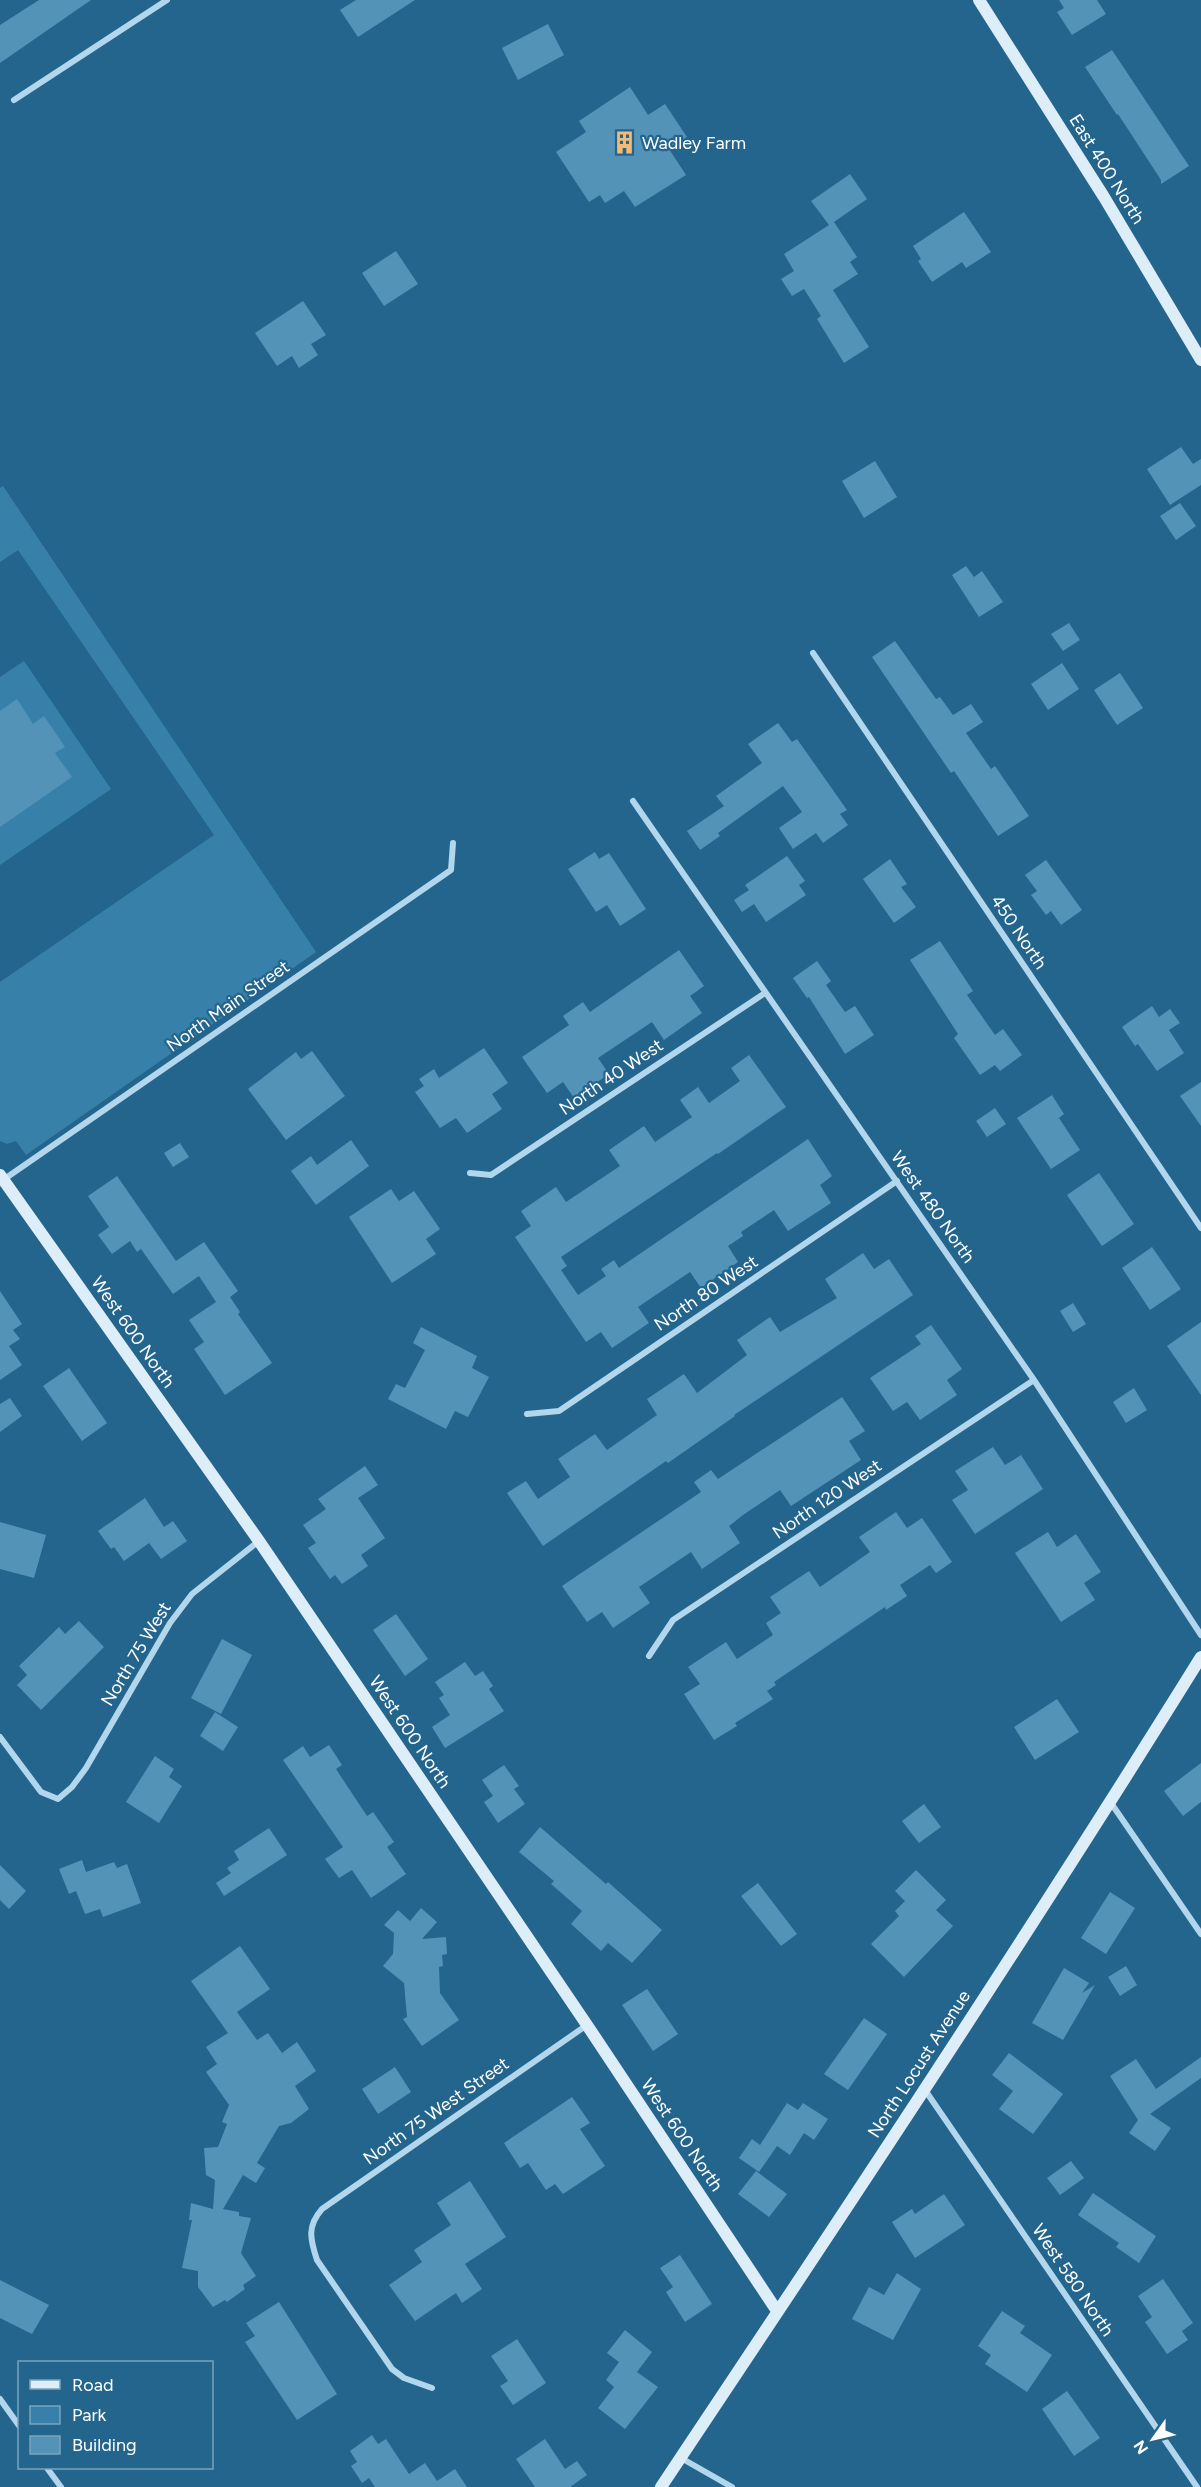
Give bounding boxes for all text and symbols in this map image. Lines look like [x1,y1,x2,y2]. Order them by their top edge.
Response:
street label: East 400 North [1064,110,1150,228]
building icon: Wadley Farm [611,130,637,156]
place label: Wadley Farm [642,132,746,154]
street label: 450 North [986,891,1052,973]
street label: North Main Street [162,955,294,1057]
street label: North 40 West [555,1034,667,1120]
street label: West 480 North [886,1147,980,1267]
street label: North 80 West [650,1250,762,1336]
street label: West 600 North [86,1272,180,1392]
street label: North 120 West [768,1454,886,1544]
street label: North 75 West [96,1598,176,1710]
street label: West 600 North [364,1672,456,1792]
street label: North Locust Avenue [863,1986,975,2142]
street label: North 75 West Street [359,2052,513,2170]
street label: West 600 North [636,2075,728,2195]
street label: West 580 North [1027,2220,1119,2340]
legend [18,2361,213,2469]
text: Road [72,2374,113,2396]
text: Park [72,2404,107,2426]
north arrow [1123,2409,1183,2469]
text: Building [72,2434,137,2456]
text: N [1130,2437,1152,2458]

